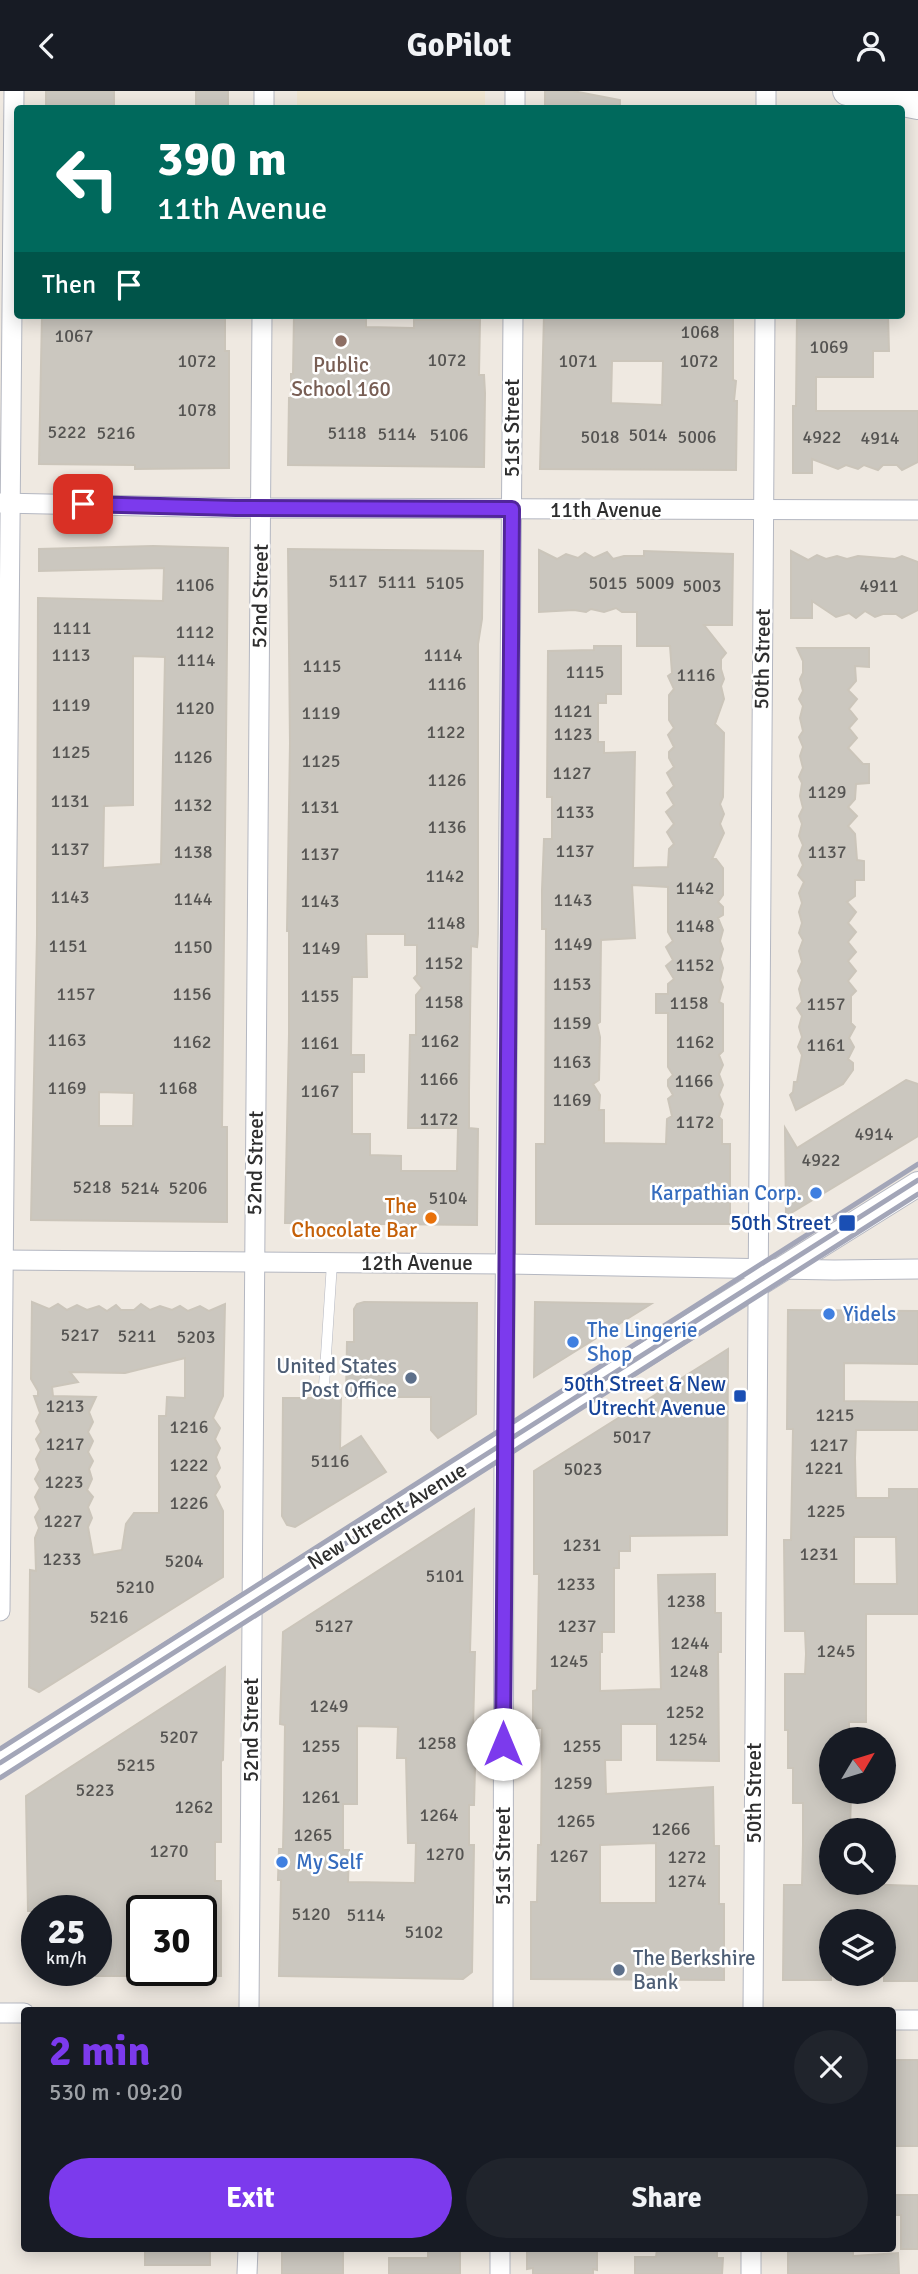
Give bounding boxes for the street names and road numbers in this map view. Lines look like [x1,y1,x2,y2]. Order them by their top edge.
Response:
street label: 51st Street [499,379,525,477]
street label: 11th Avenue [550,497,662,523]
street label: 52nd Street [246,543,274,649]
street label: 50th Street [748,608,776,710]
street label: 52nd Street [241,1110,269,1216]
street label: 12th Avenue [361,1250,473,1276]
street label: New Utrecht Avenue [303,1457,471,1575]
street label: 52nd Street [238,1678,264,1782]
street label: 50th Street [741,1743,767,1843]
street label: 51st Street [490,1807,516,1905]

